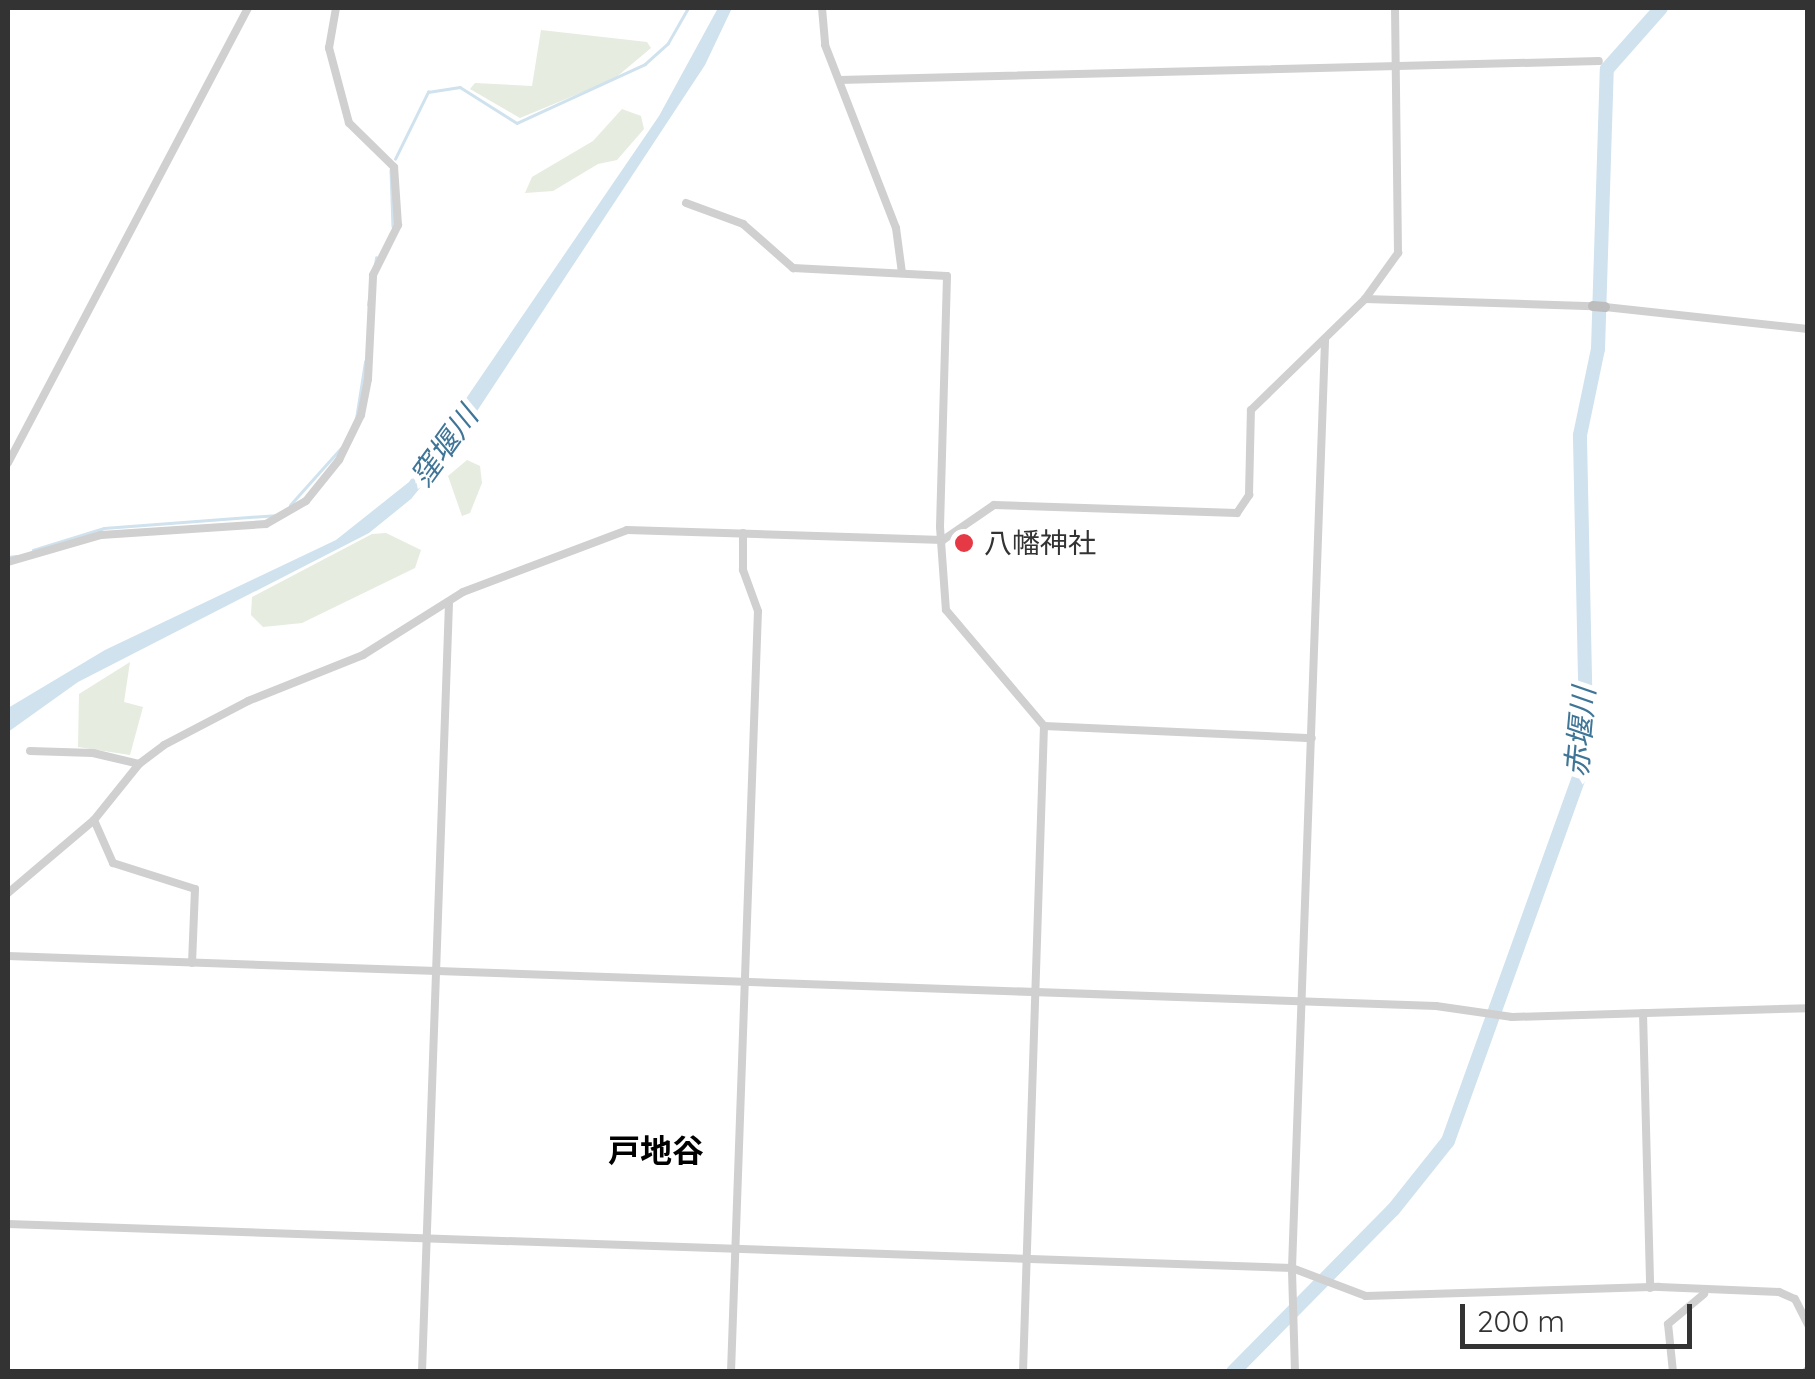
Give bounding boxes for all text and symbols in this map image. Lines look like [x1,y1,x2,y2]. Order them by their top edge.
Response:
water label: 窪堰川 [403,399,485,493]
place label: 八幡神社 [984,526,1096,560]
marker: 八幡神社 [953,532,975,554]
water label: 赤堰川 [1558,686,1602,778]
district label: 戸地谷 [608,1131,704,1169]
scale bar [1465,1284,1698,1346]
text: 200 m [1477,1302,1565,1340]

